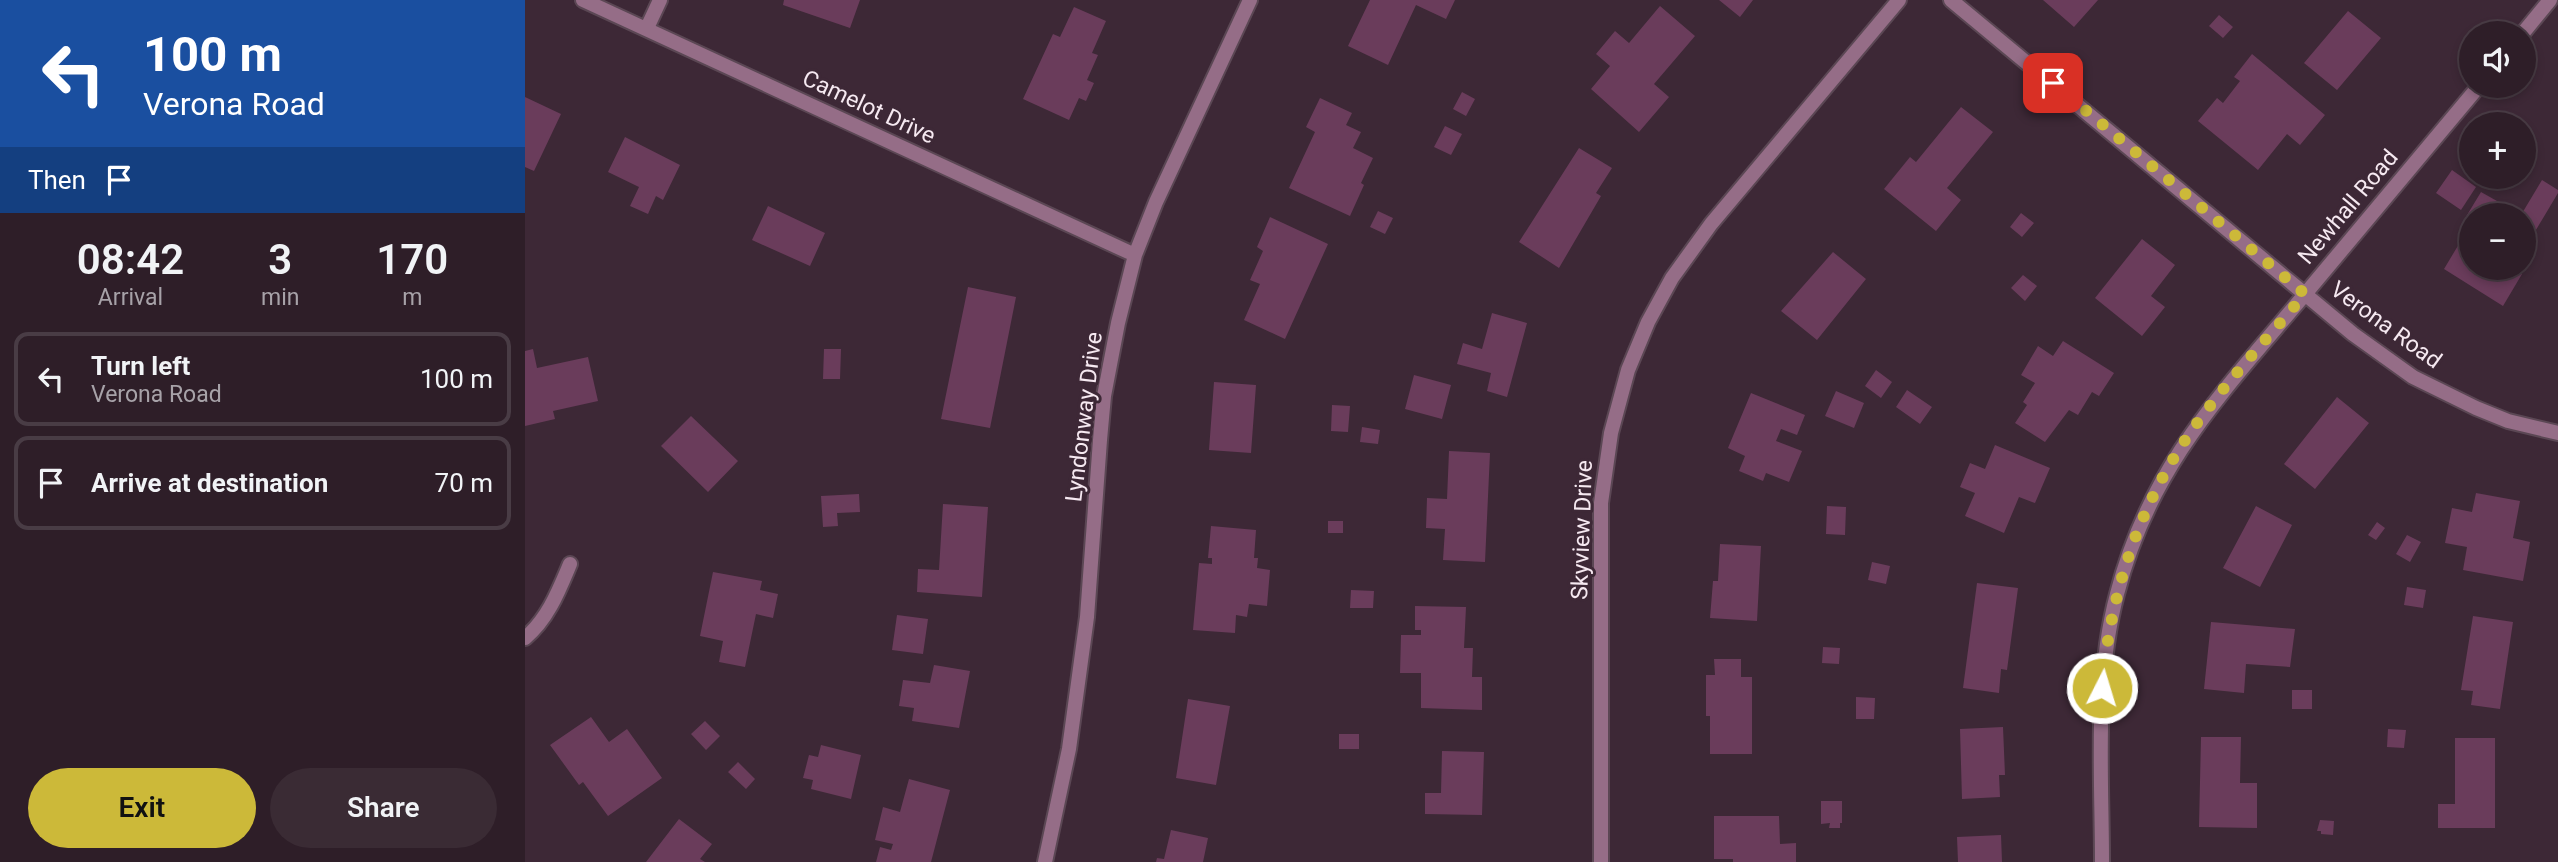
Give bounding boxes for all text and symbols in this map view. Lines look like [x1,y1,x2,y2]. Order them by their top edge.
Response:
map controls [2459,21,2536,280]
button: sound [2459,21,2536,98]
text: 100 m [143,26,282,83]
icon: left [28,28,119,119]
pin [2023,53,2083,113]
street label: Camelot Drive [798,64,940,150]
icon: arrive [2034,64,2072,102]
text: Verona Road [143,85,325,123]
button: + [2459,112,2536,189]
street label: Newhall Road [2292,144,2404,270]
icon: arrive [100,161,138,199]
text: Then [28,165,86,195]
button: − [2459,203,2536,280]
text: 08:42 [77,235,184,284]
text: 3 [268,235,292,284]
text: 170 [376,235,448,284]
street label: Verona Road [2325,276,2447,374]
text: Arrival [98,284,163,311]
text: min [261,284,299,311]
text: m [402,284,422,311]
street label: Lyndonway Drive [1060,330,1108,504]
text: Turn left [91,351,190,381]
icon: left [32,360,70,398]
text: 100 m [420,364,493,394]
text: Verona Road [91,381,222,408]
street label: Skyview Drive [1566,460,1598,600]
icon: arrive [32,464,70,502]
text: Arrive at destination [91,468,328,498]
text: 70 m [435,468,493,498]
position arrow [2065,651,2139,725]
button: Exit [28,768,256,848]
button: Share [270,768,497,848]

